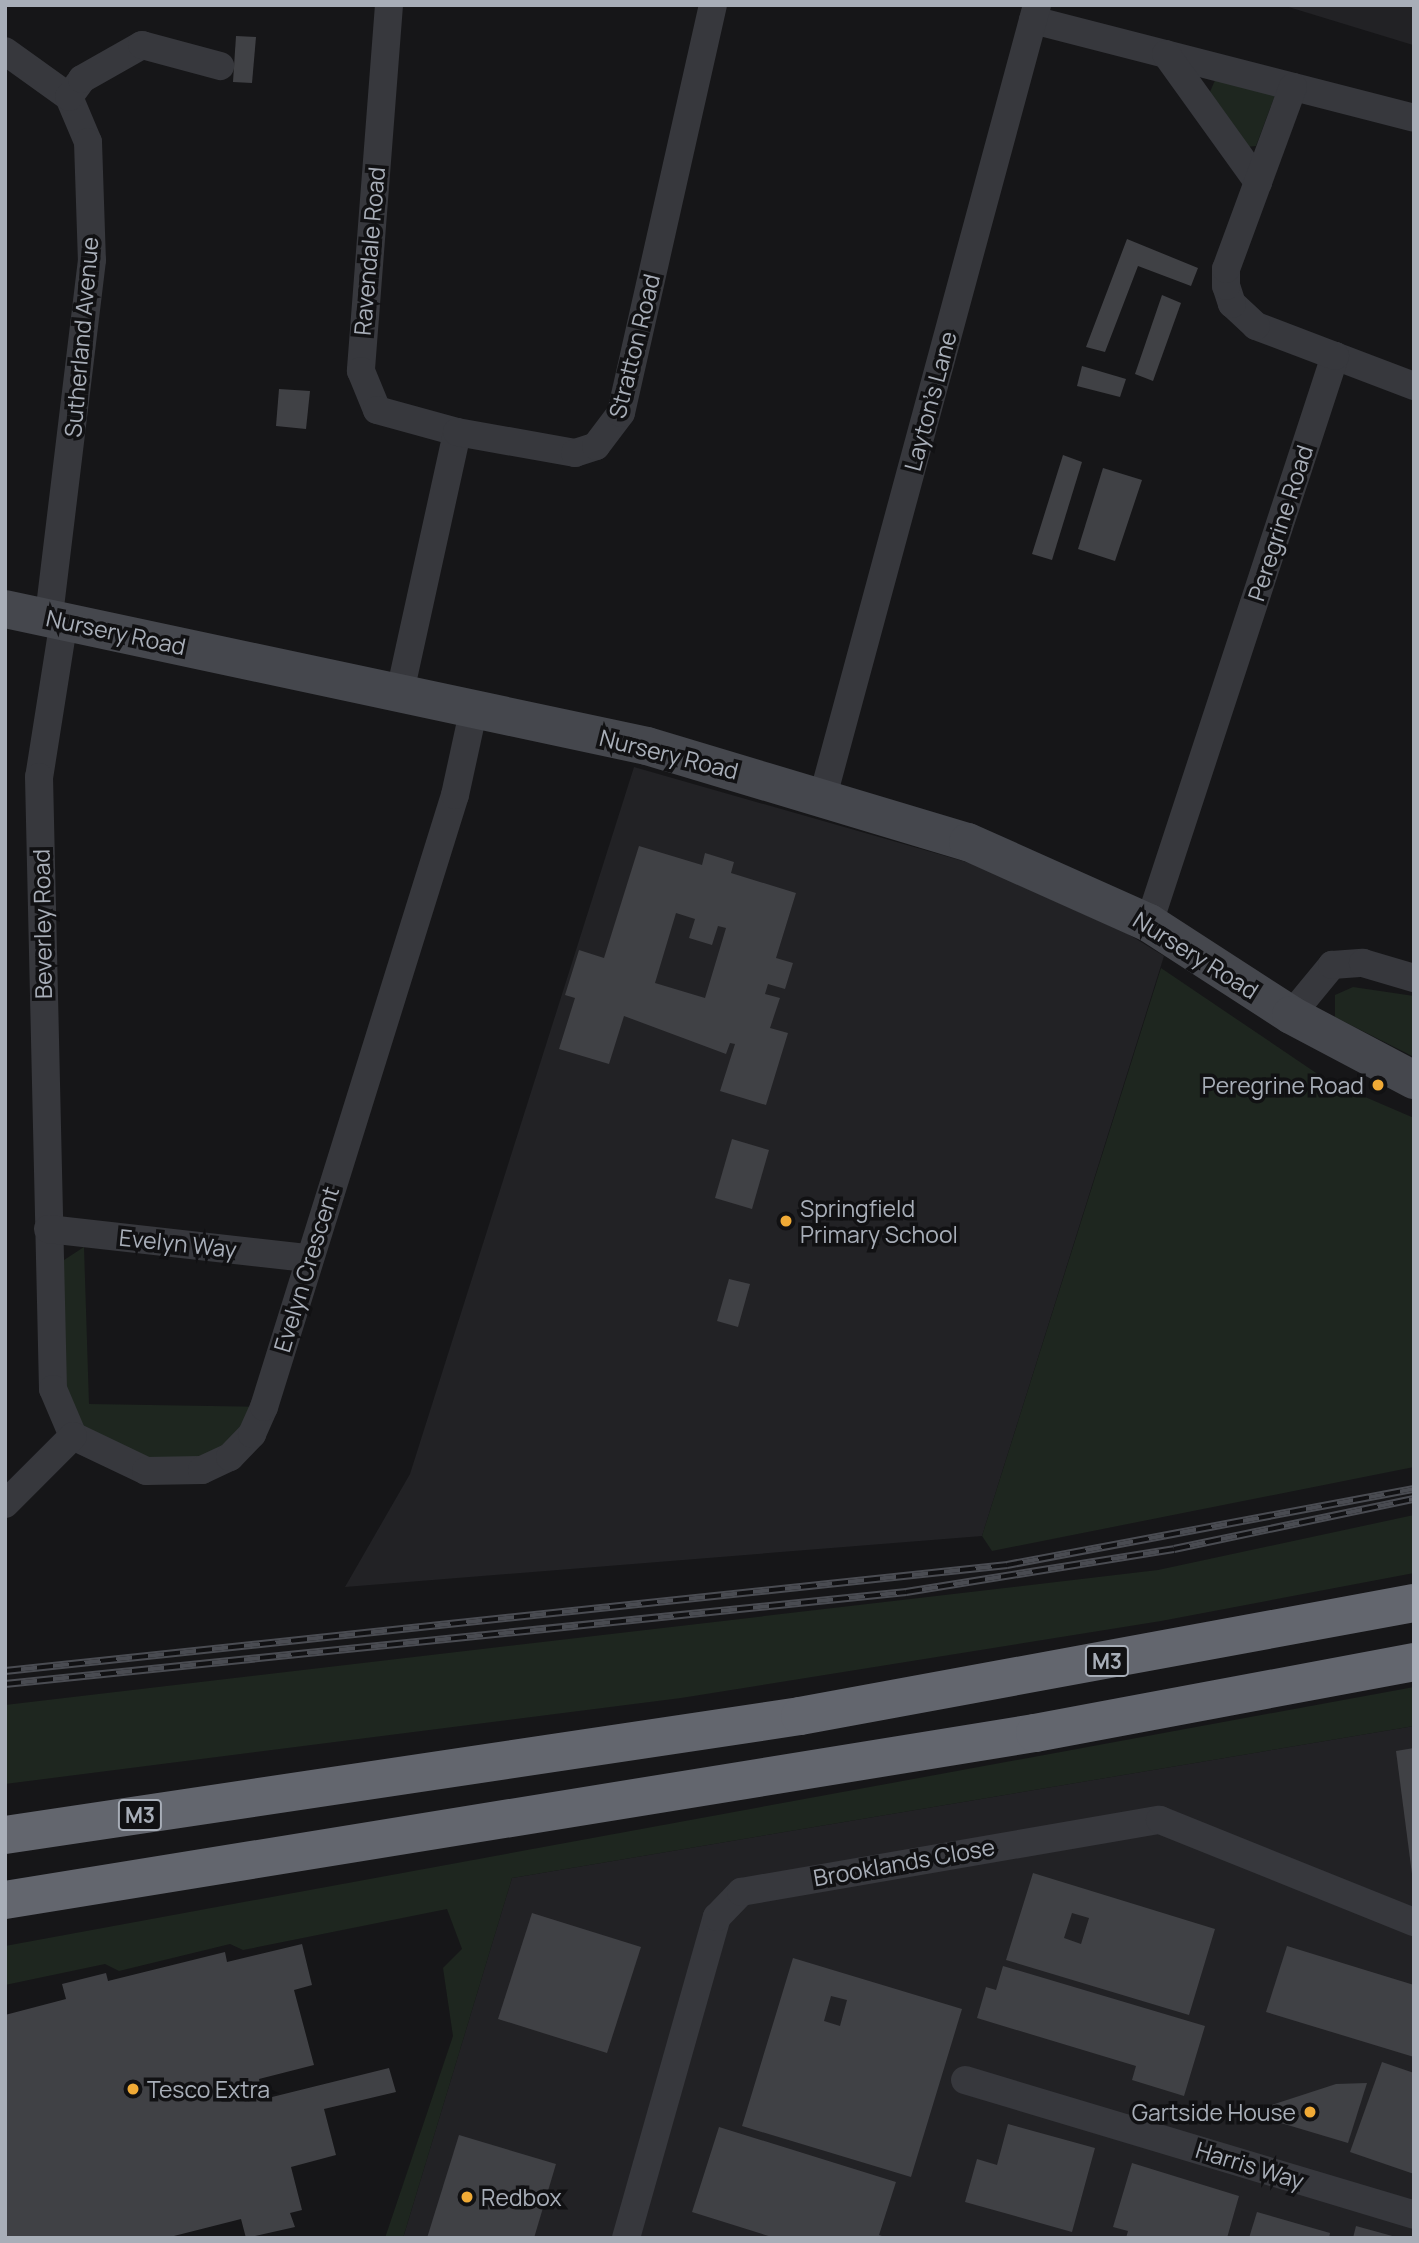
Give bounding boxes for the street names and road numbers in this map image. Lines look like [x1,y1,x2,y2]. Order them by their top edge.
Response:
street label: Ravendale Road [348,166,390,336]
street label: Sutherland Avenue [58,236,104,438]
street label: Stratton Road [603,271,665,421]
street label: Layton's Lane [898,328,962,474]
street label: Peregrine Road [1242,442,1318,604]
street label: Nursery Road [44,604,188,660]
street label: Nursery Road [597,723,741,785]
street label: Beverley Road [27,849,57,999]
street label: Nursery Road [1128,906,1264,1004]
street label: Evelyn Crescent [268,1183,344,1355]
street label: Evelyn Way [118,1223,238,1263]
road number: M3 [1084,1644,1130,1678]
road number: M3 [117,1798,163,1832]
street label: Brooklands Close [811,1832,997,1892]
street label: Harris Way [1192,2135,1308,2195]

